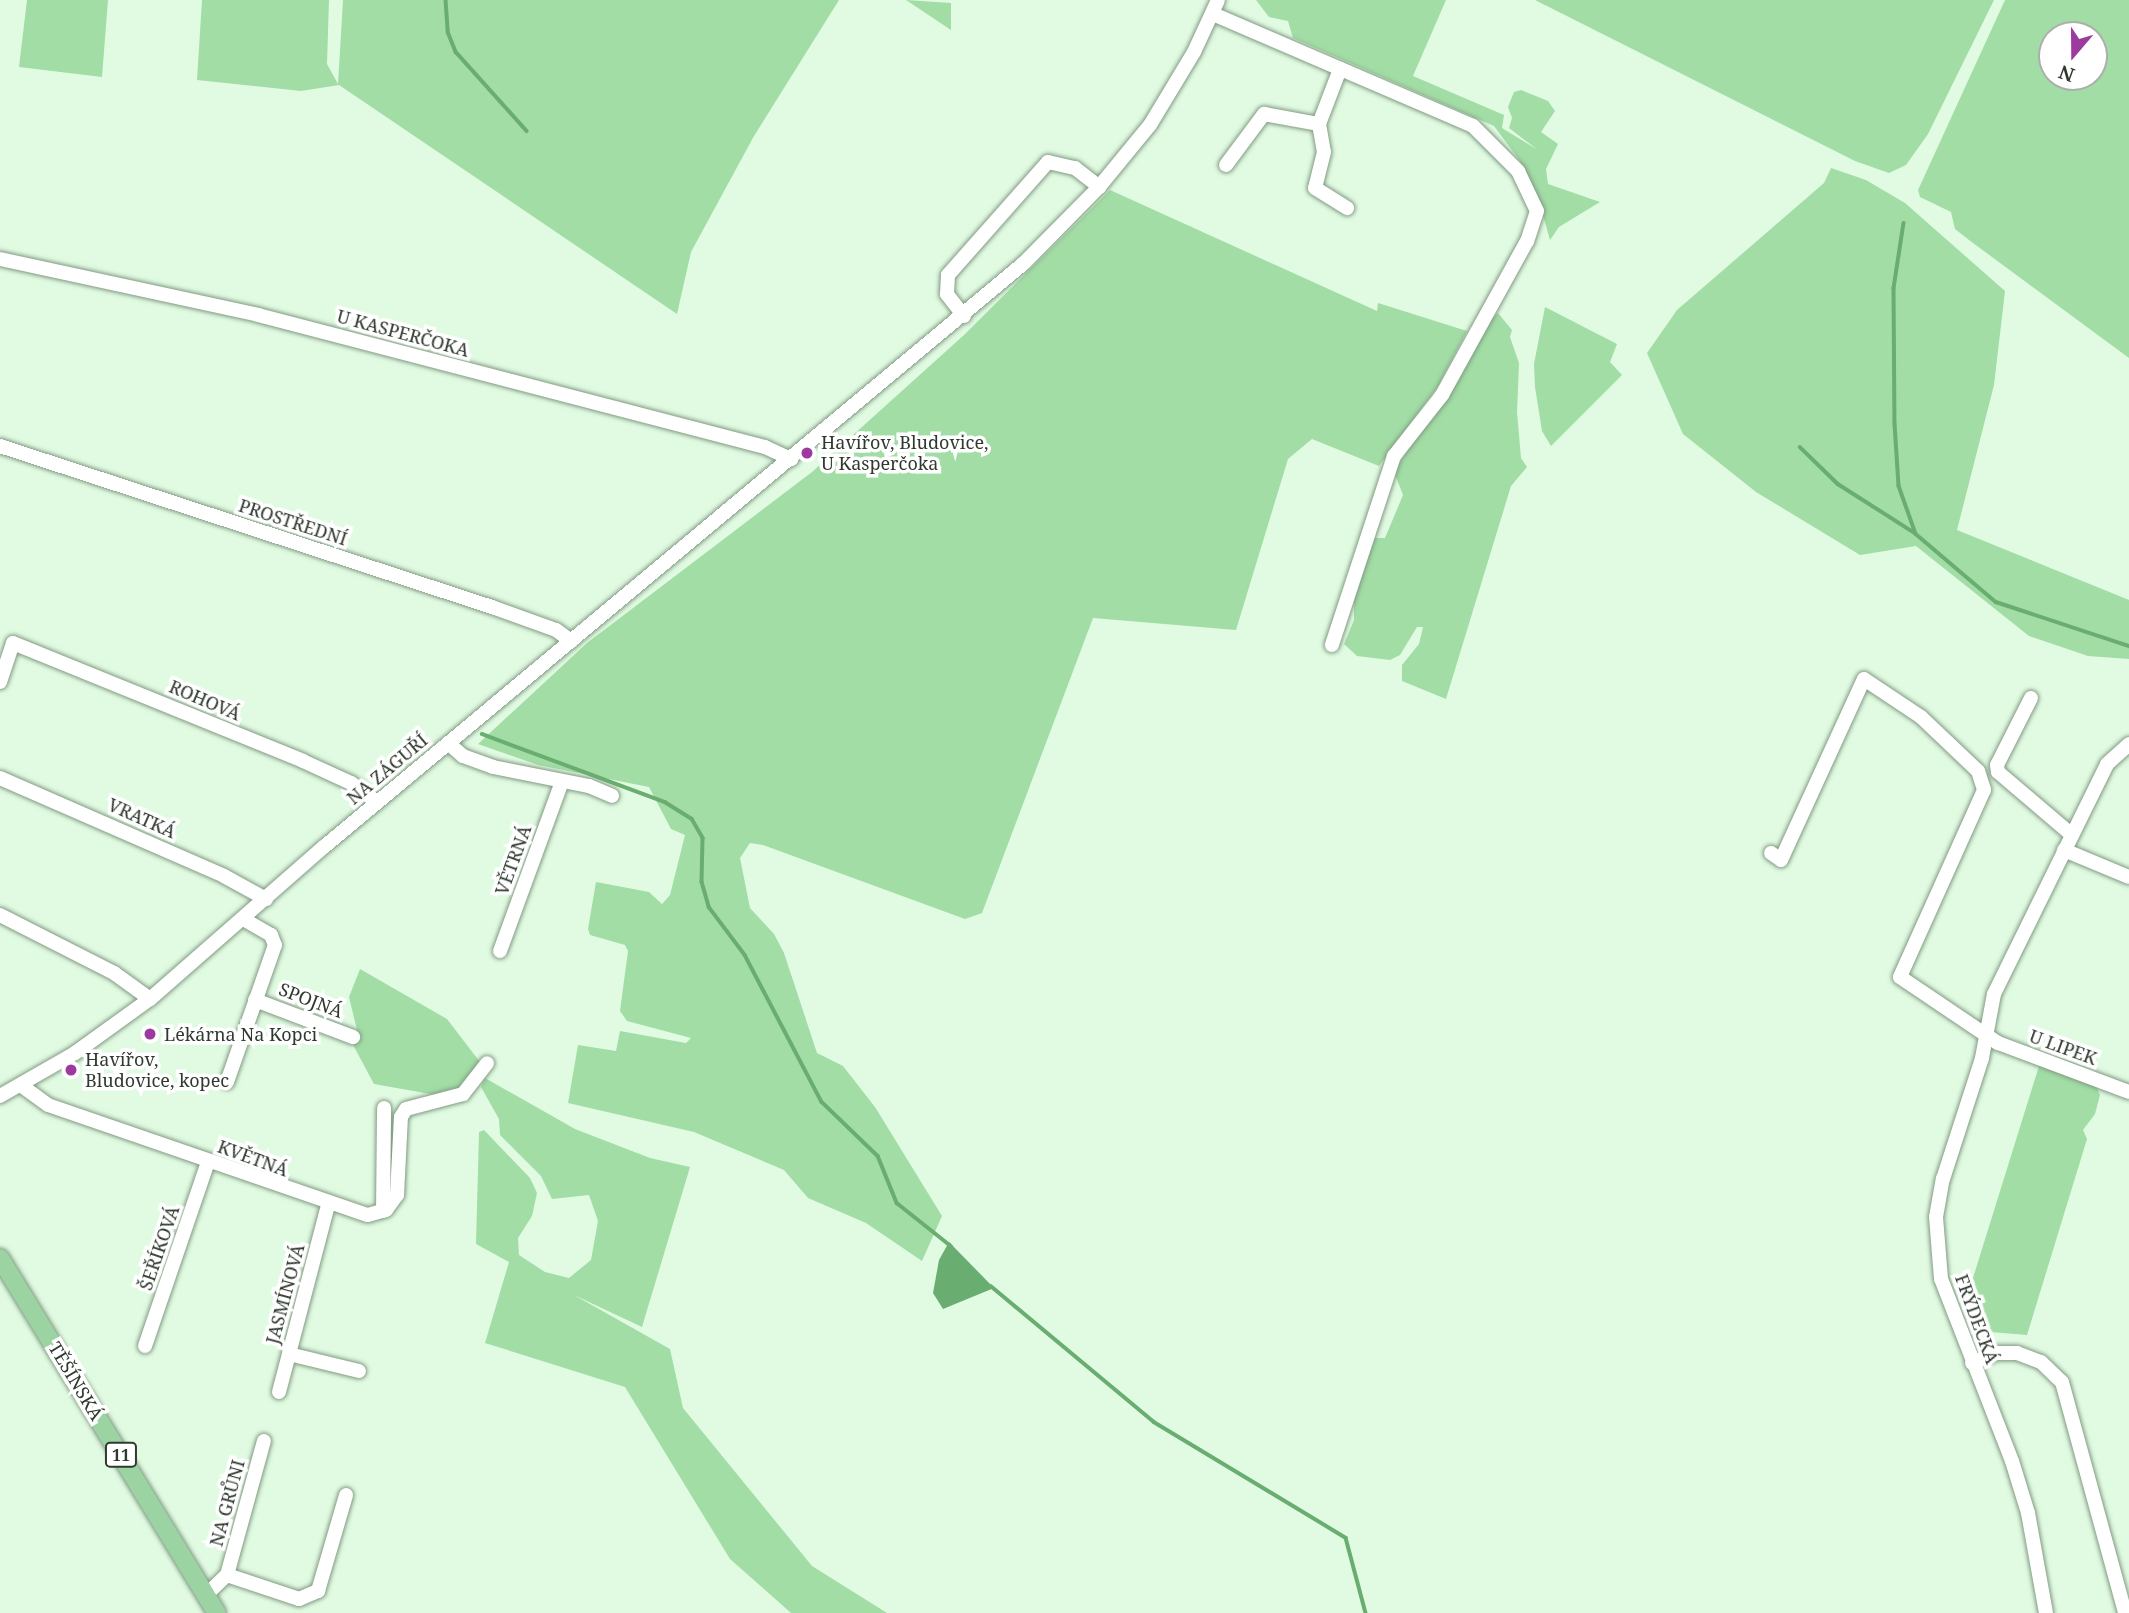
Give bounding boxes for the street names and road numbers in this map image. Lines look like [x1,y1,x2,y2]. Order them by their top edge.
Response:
street label: U KASPERČOKA [335,305,471,361]
street label: PROSTŘEDNÍ [236,494,350,550]
street label: ROHOVÁ [166,675,244,725]
street label: NA ZÁGUŘÍ [342,729,432,809]
street label: VRATKÁ [105,794,179,842]
street label: VĚTRNÁ [490,822,536,898]
street label: SPOJNÁ [276,978,346,1022]
street label: U LIPEK [2026,1025,2100,1069]
street label: KVĚTNÁ [215,1135,291,1181]
street label: ŠEŘÍKOVÁ [134,1203,184,1293]
street label: JASMÍNOVÁ [261,1242,309,1346]
street label: FRÝDECKÁ [1951,1271,2003,1367]
street label: TĚŠÍNSKÁ [44,1338,108,1424]
road number: 11 [104,1442,138,1468]
street label: NA GRŮNI [205,1457,249,1549]

